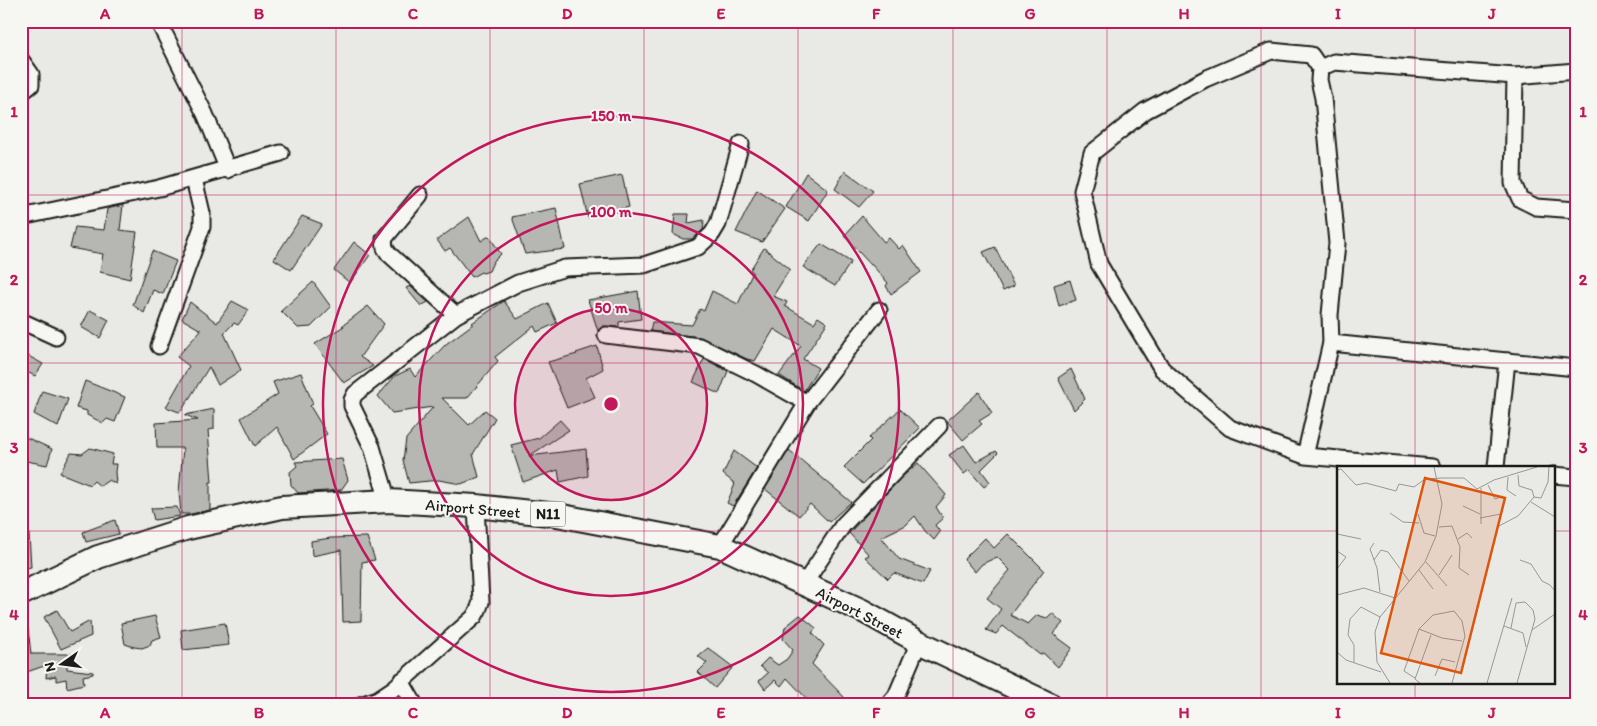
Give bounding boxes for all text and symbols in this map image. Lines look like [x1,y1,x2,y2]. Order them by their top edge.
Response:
text: A [99,4,111,23]
text: B [254,4,265,23]
text: C [408,4,419,23]
text: D [562,4,573,23]
text: E [717,4,726,23]
text: F [872,4,881,23]
text: G [1024,4,1036,23]
text: H [1178,4,1190,23]
text: I [1335,4,1341,23]
text: J [1487,4,1496,23]
text: 1 [10,102,18,121]
text: 1 [1579,102,1587,121]
text: 150 m [591,107,631,125]
text: 100 m [590,203,632,221]
text: 2 [10,270,19,289]
text: 2 [1579,270,1588,289]
text: 50 m [594,299,628,317]
centre of rings [602,395,620,413]
text: 3 [10,438,19,457]
text: 3 [1579,438,1588,457]
inset map [1337,466,1554,684]
street label: Airport Street [425,495,521,522]
road number: N11 [530,502,566,526]
street label: Airport Street [813,582,907,643]
text: 4 [9,605,19,624]
text: 4 [1578,605,1588,624]
north arrow [38,638,88,688]
text: N [40,660,59,674]
text: A [99,703,111,722]
text: B [254,703,265,722]
text: C [408,703,419,722]
text: D [562,703,573,722]
text: E [717,703,726,722]
text: F [872,703,881,722]
text: G [1024,703,1036,722]
text: H [1178,703,1190,722]
text: I [1335,703,1341,722]
text: J [1487,703,1496,722]

